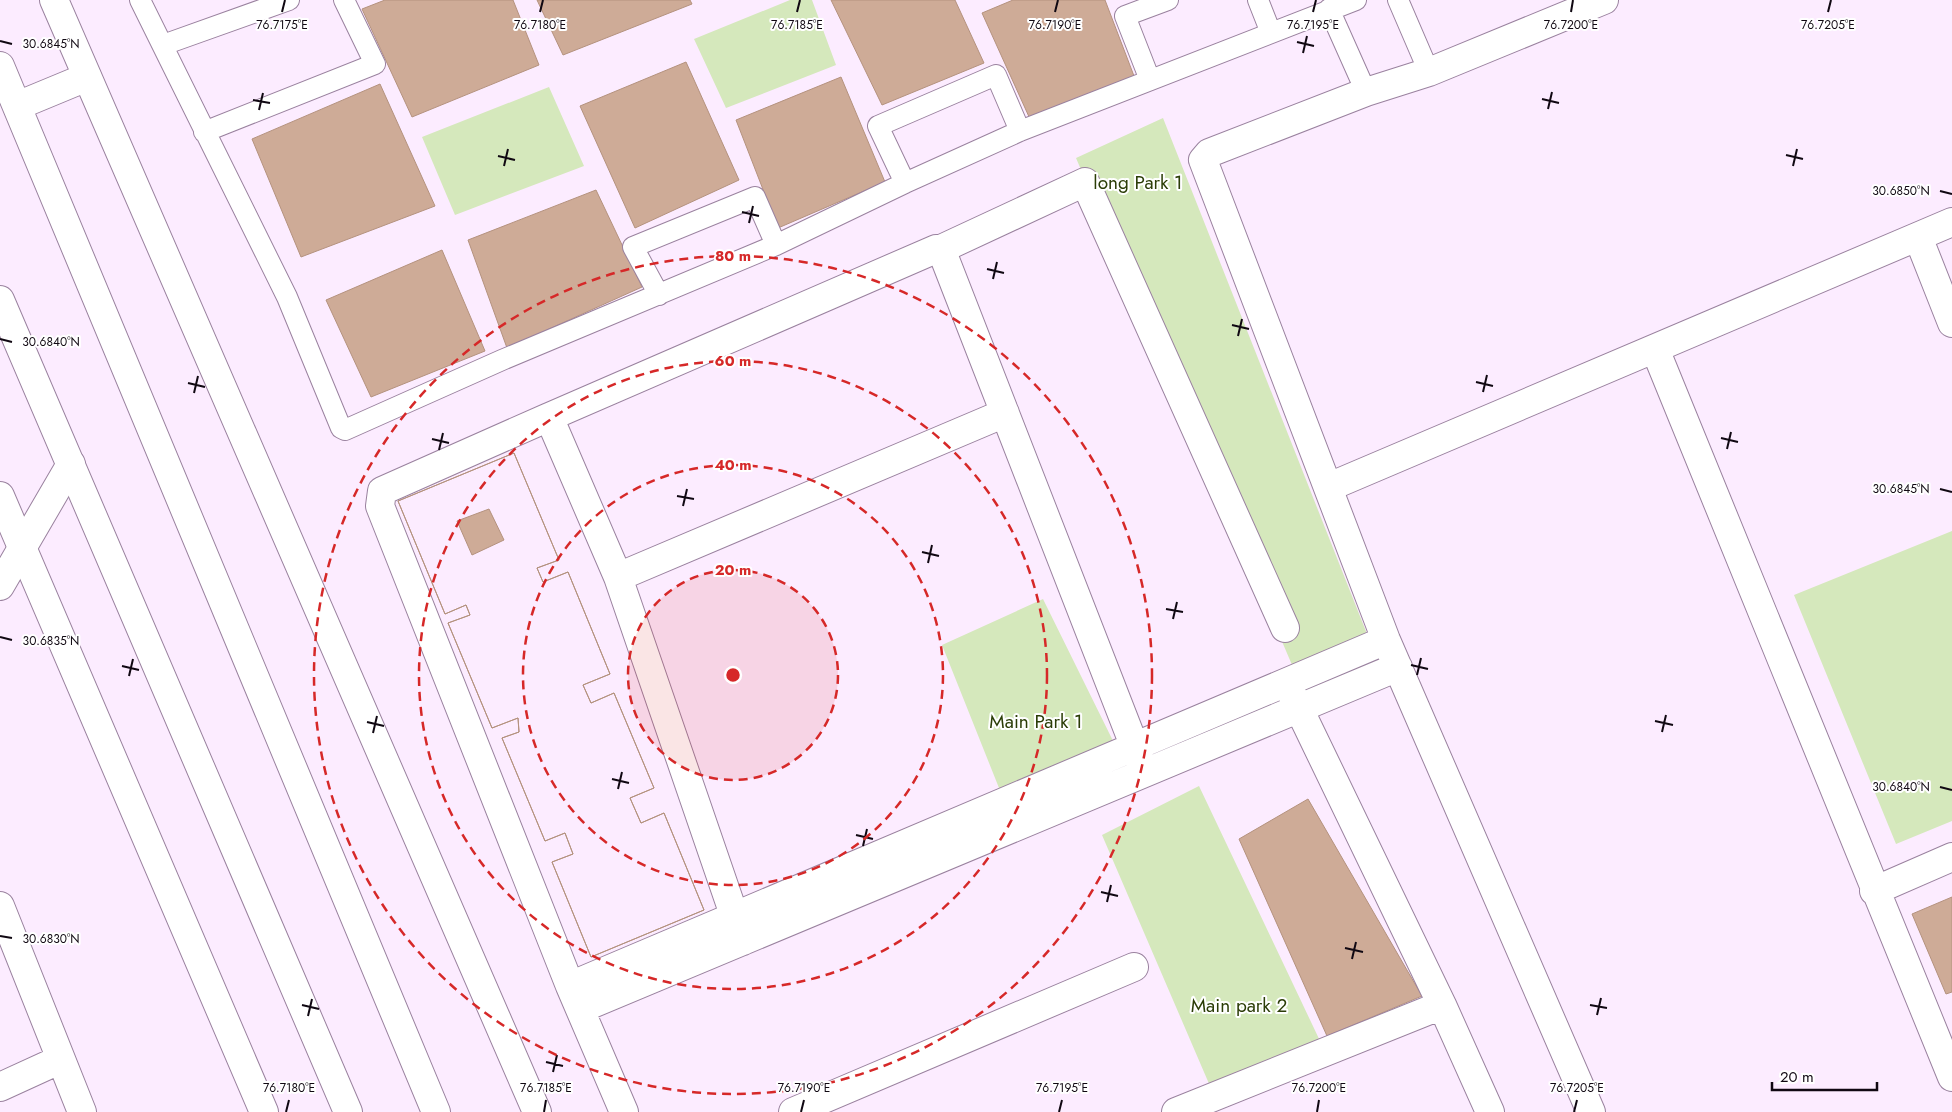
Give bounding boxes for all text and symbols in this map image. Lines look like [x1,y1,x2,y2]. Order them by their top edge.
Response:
text: 76.7175°E [256,16,308,34]
text: 76.7180°E [514,16,566,34]
text: 76.7185°E [771,16,823,34]
text: 76.7190°E [1029,16,1081,34]
text: 76.7195°E [1287,16,1339,34]
text: 76.7200°E [1544,16,1598,34]
text: 76.7205°E [1801,16,1855,34]
text: 30.6845°N [22,35,80,53]
park label: long Park 1 [1093,169,1183,196]
text: 30.6850°N [1872,182,1930,200]
text: 80 m [715,245,751,267]
text: 30.6840°N [22,333,80,351]
text: 60 m [715,350,751,372]
text: 40 m [714,454,752,476]
text: 30.6845°N [1872,480,1930,498]
text: 20 m [715,559,751,581]
text: 30.6835°N [23,632,79,650]
centre of rings [724,666,742,684]
park label: Main Park 1 [989,708,1083,735]
text: 30.6840°N [1872,778,1930,796]
text: 30.6830°N [22,930,80,948]
park label: Main park 2 [1191,992,1287,1019]
scale bar [1772,1060,1877,1092]
text: 20 m [1780,1066,1814,1088]
text: 76.7180°E [263,1079,315,1097]
text: 76.7185°E [520,1079,572,1097]
text: 76.7190°E [778,1079,830,1097]
text: 76.7195°E [1036,1079,1088,1097]
text: 76.7200°E [1292,1079,1346,1097]
text: 76.7205°E [1550,1079,1604,1097]

